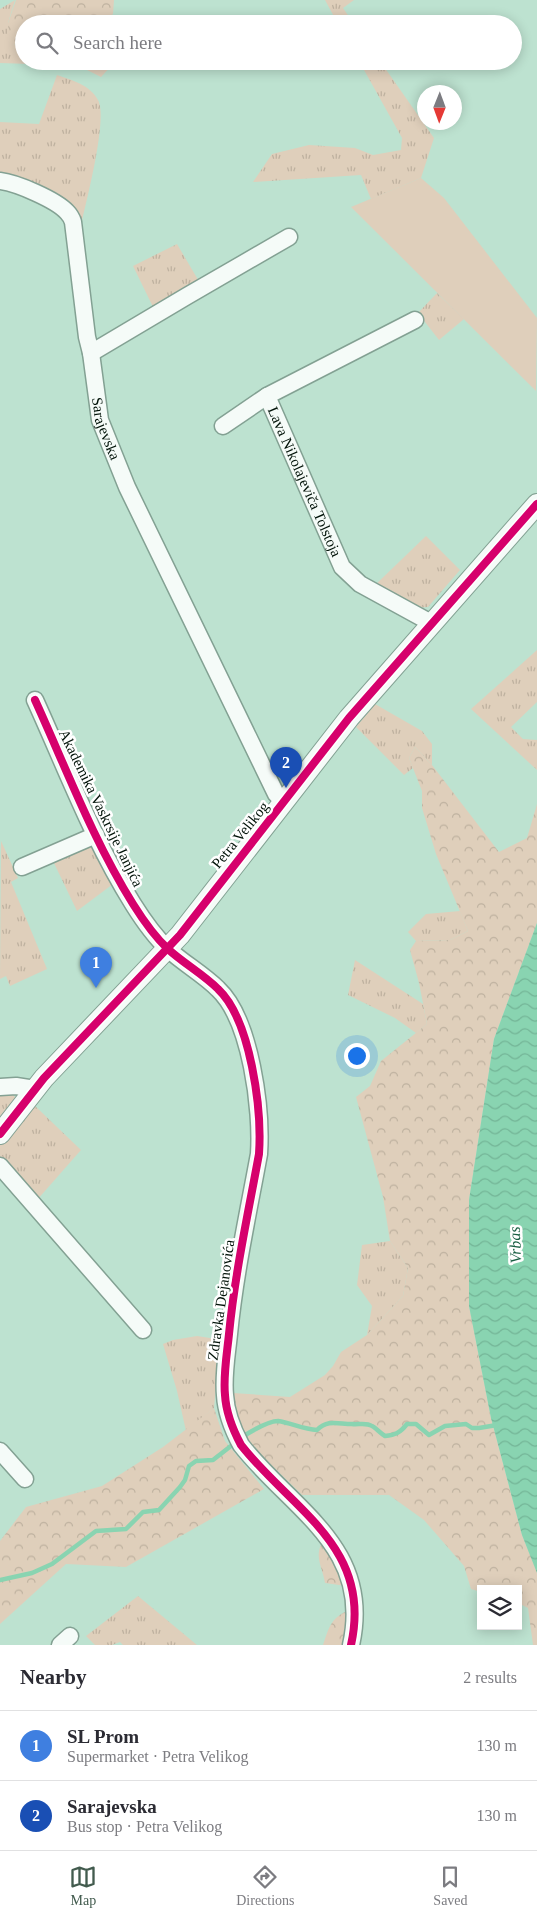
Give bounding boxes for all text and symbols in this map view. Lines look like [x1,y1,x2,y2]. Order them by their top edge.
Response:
search box [15,15,522,70]
icon: search [33,29,61,57]
text: Search here [73,32,162,53]
north arrow [417,85,462,130]
street label: Sarajevska [89,396,123,462]
street label: Lava Nikolajeviča Tolstoja [265,404,345,559]
street label: Akademika Vaskrsije Janjića [56,727,146,890]
pin: 2 [270,747,302,788]
street label: Petra Velikog [208,798,272,871]
pin: 1 [80,947,112,988]
your location [344,1043,370,1069]
water label: Vrbas [506,1226,524,1264]
street label: Zdravka Dejanovića [205,1238,237,1362]
map controls [477,1585,522,1630]
button: layers [477,1585,522,1630]
text: Nearby [20,1665,87,1689]
text: 2 results [463,1669,517,1686]
text: SL Prom [67,1726,139,1747]
text: 1 [32,1737,40,1754]
text: 130 m [477,1737,517,1754]
text: Supermarket · Petra Velikog [67,1748,248,1765]
text: Sarajevska [67,1796,157,1817]
text: 2 [32,1807,40,1824]
text: 130 m [477,1807,517,1824]
text: Bus stop · Petra Velikog [67,1818,222,1835]
tab: Map [69,1863,97,1909]
tab: Directions [236,1863,295,1909]
tab: Saved [433,1863,468,1909]

